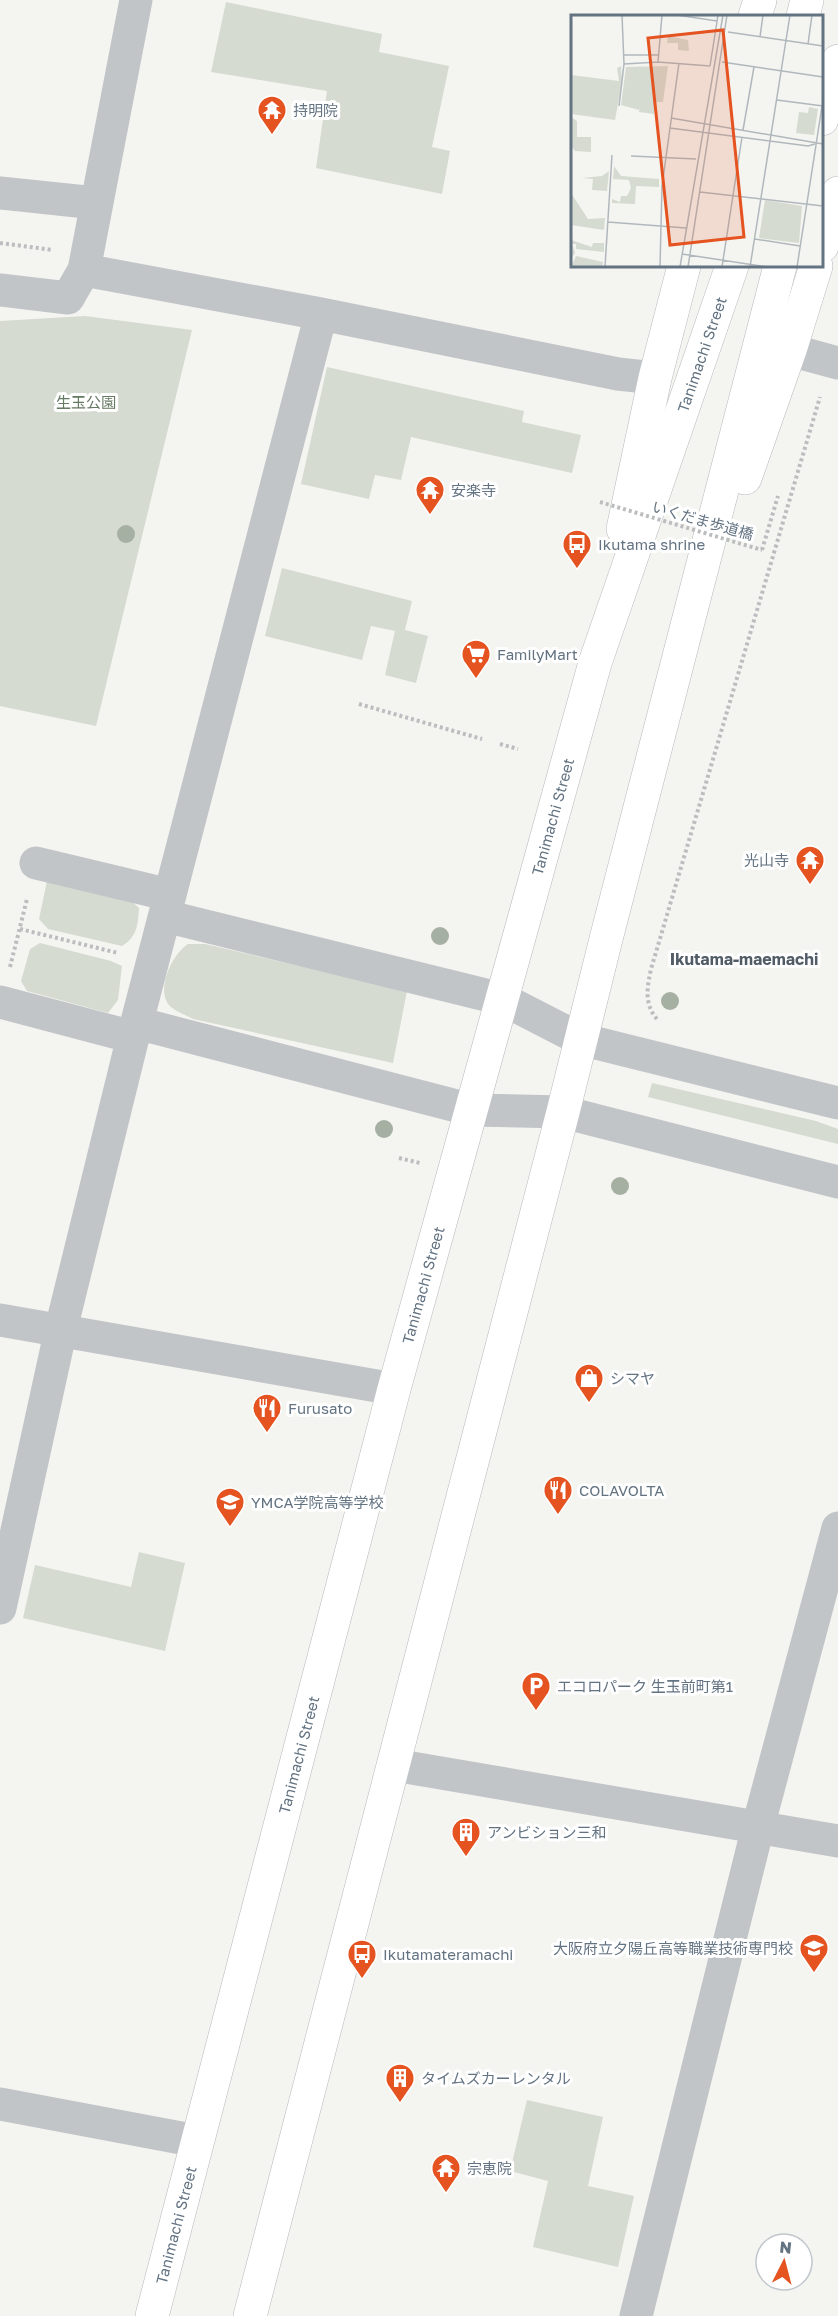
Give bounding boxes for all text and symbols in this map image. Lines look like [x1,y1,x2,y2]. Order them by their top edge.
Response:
inset map [571,15,823,267]
temple icon: 持明院 [256,94,288,136]
place label: 持明院 [293,101,338,119]
street label: Tanimachi Street [673,294,730,414]
park label: 生玉公園 [56,393,116,411]
temple icon: 安楽寺 [414,474,446,516]
place label: 安楽寺 [451,481,496,499]
street label: いくだま歩道橋 [650,497,756,543]
bus stop icon: Ikutama shrine [561,528,593,570]
place label: Ikutama shrine [598,535,706,553]
supermarket icon: FamilyMart [460,638,492,680]
place label: FamilyMart [497,645,578,663]
street label: Tanimachi Street [528,756,577,877]
temple icon: 光山寺 [794,844,826,886]
place label: 光山寺 [744,851,789,869]
district label: Ikutama-maemachi [670,949,818,969]
street label: Tanimachi Street [398,1224,448,1346]
shop icon: シマヤ [573,1362,605,1404]
place label: シマヤ [610,1369,655,1387]
restaurant icon: Furusato [251,1392,283,1434]
place label: Furusato [288,1399,352,1417]
restaurant icon: COLAVOLTA [542,1474,574,1516]
place label: COLAVOLTA [579,1481,664,1499]
school or university icon: YMCA学院高等学校 [214,1486,246,1528]
place label: YMCA学院高等学校 [251,1493,383,1511]
parking icon: エコロパーク 生玉前町第1 [520,1670,552,1712]
place label: エコロパーク 生玉前町第1 [557,1677,733,1695]
street label: Tanimachi Street [274,1694,323,1816]
building icon: アンビション三和 [450,1816,482,1858]
place label: アンビション三和 [487,1823,606,1841]
school or university icon: 大阪府立夕陽丘高等職業技術専門校 [798,1932,830,1974]
bus stop icon: Ikutamateramachi [346,1938,378,1980]
place label: 大阪府立夕陽丘高等職業技術専門校 [553,1939,793,1957]
place label: Ikutamateramachi [383,1945,513,1963]
building icon: タイムズカーレンタル [384,2062,416,2104]
place label: タイムズカーレンタル [421,2069,571,2087]
temple icon: 宗恵院 [430,2152,462,2194]
place label: 宗恵院 [467,2159,512,2177]
street label: Tanimachi Street [152,2164,200,2286]
north arrow [754,2232,814,2292]
text: N [778,2237,793,2258]

